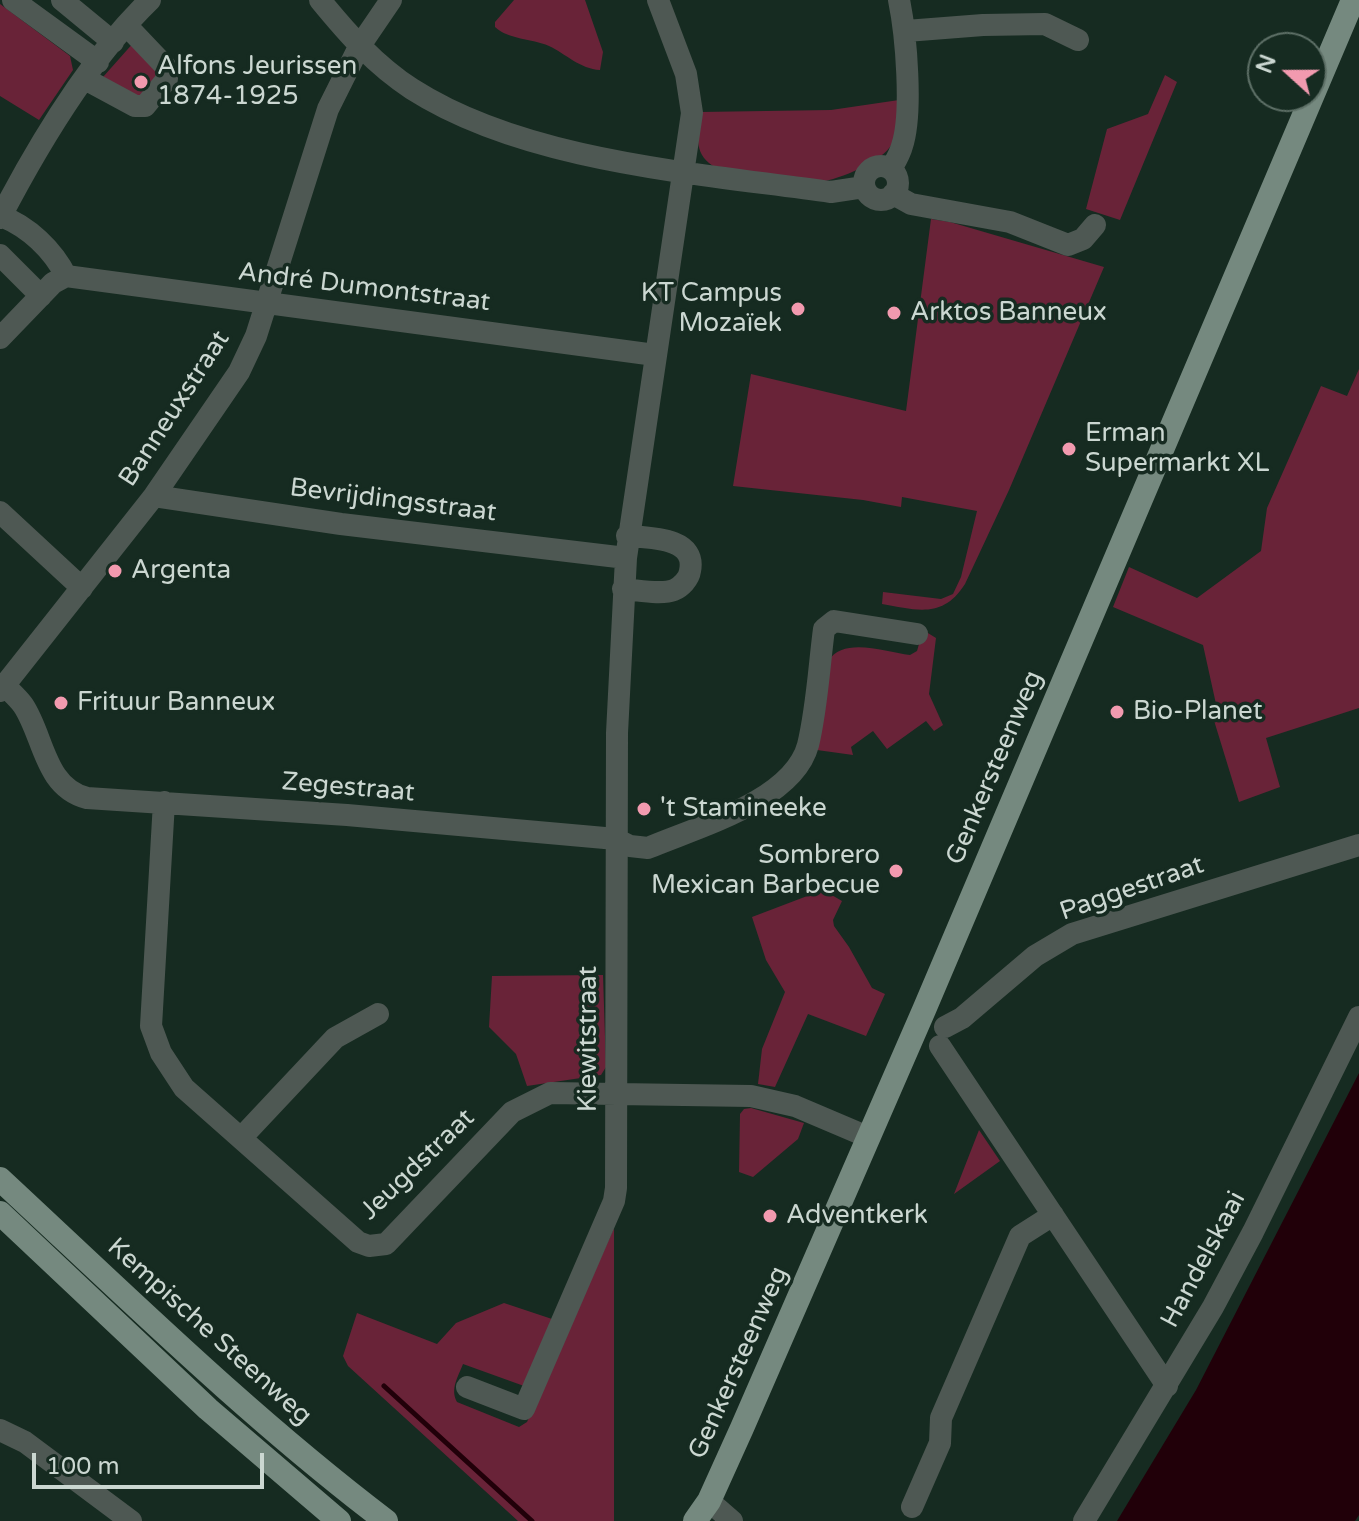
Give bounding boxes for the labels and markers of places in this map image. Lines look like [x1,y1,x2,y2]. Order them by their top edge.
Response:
place label: Alfons Jeurissen 1874-1925 [157,51,357,112]
marker: Alfons Jeurissen 1874-1925 [132,73,150,91]
place label: KT Campus Mozaïek [641,278,782,340]
place label: Arktos Banneux [910,297,1107,329]
marker: KT Campus Mozaïek [789,300,807,318]
marker: Arktos Banneux [885,304,903,322]
place label: Erman Supermarkt XL [1085,418,1269,480]
marker: Erman Supermarkt XL [1060,440,1078,458]
place label: Argenta [131,555,231,587]
marker: Argenta [106,562,124,580]
place label: Frituur Banneux [77,687,275,719]
marker: Frituur Banneux [52,694,70,712]
place label: Bio-Planet [1133,696,1263,728]
marker: Bio-Planet [1108,703,1126,721]
place label: 't Stamineeke [660,793,827,825]
marker: 't Stamineeke [635,800,653,818]
place label: Sombrero Mexican Barbecue [651,840,880,902]
marker: Sombrero Mexican Barbecue [887,862,905,880]
place label: Adventkerk [786,1200,928,1232]
marker: Adventkerk [761,1207,779,1225]

